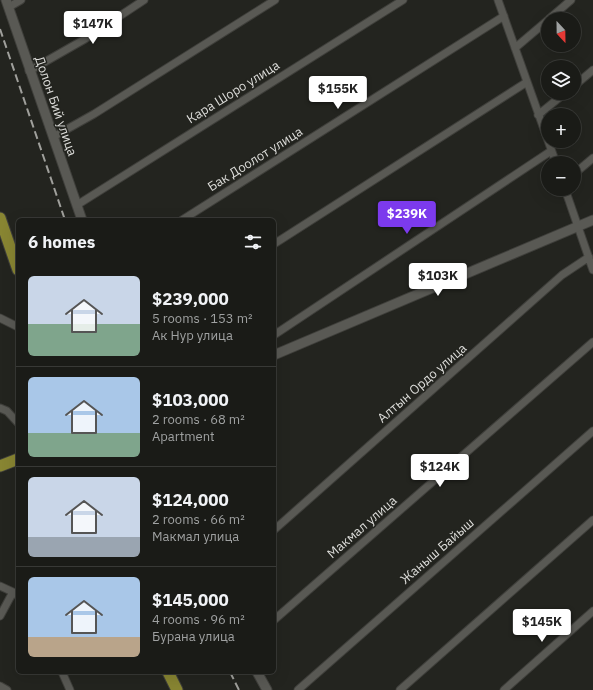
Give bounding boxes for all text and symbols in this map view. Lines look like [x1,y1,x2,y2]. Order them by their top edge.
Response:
pin: $147K [65,11,121,45]
north arrow [541,12,581,52]
map controls [541,12,581,196]
text: $147K [73,15,113,32]
street label: Долон Бий улица [31,54,81,158]
street label: Кара Шоро улица [183,57,283,127]
button: layers [541,60,581,100]
pin: $155K [310,76,366,110]
text: $155K [318,80,358,97]
button: + [541,108,581,148]
street label: Бак Доолот улица [204,123,306,195]
button: − [541,156,581,196]
pin: $239K [379,201,435,235]
text: $239K [387,205,427,222]
text: 6 homes [28,231,95,253]
icon: filters [242,231,264,253]
pin: $103K [410,263,466,297]
text: $103K [418,267,458,284]
text: $239,000 [152,288,229,310]
icon: home [60,292,108,340]
text: 5 rooms · 153 m² [152,310,253,327]
text: Ак Нур улица [152,327,233,344]
street label: Алтын Ордо улица [374,339,470,426]
text: $103,000 [152,389,229,411]
icon: home [60,393,108,441]
text: 2 rooms · 68 m² [152,411,245,428]
text: Apartment [152,428,215,445]
pin: $124K [412,454,468,488]
text: $124K [420,458,460,475]
text: $124,000 [152,489,229,511]
street label: Макмал улица [324,492,401,562]
icon: home [60,493,108,541]
text: 2 rooms · 66 m² [152,511,245,528]
street label: Жаныш Байыш [396,514,478,588]
text: Макмал улица [152,528,239,545]
text: $145,000 [152,589,229,611]
icon: home [60,593,108,641]
pin: $145K [514,609,570,643]
text: 4 rooms · 96 m² [152,611,245,628]
text: $145K [522,613,562,630]
text: Бурана улица [152,628,235,645]

